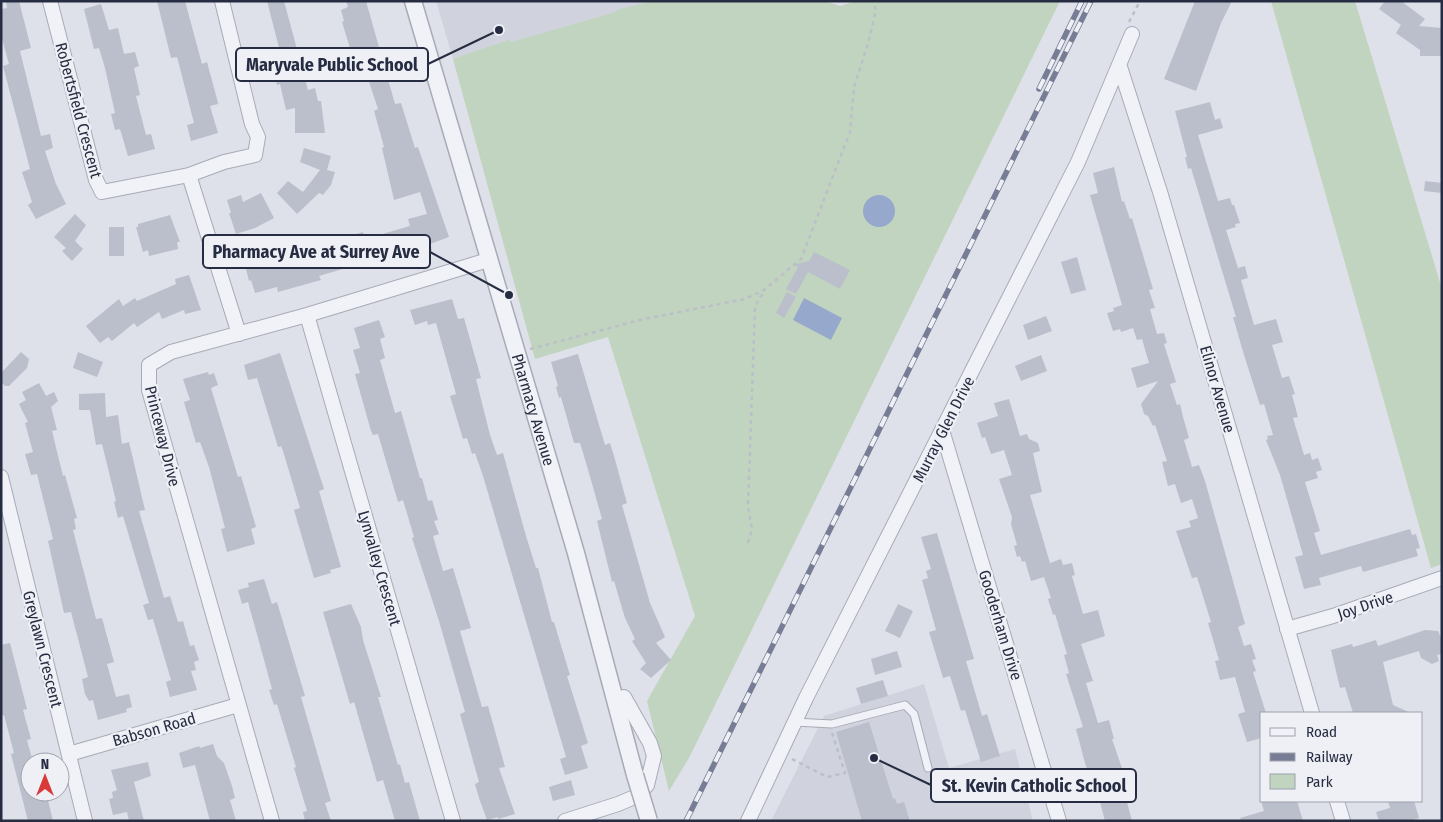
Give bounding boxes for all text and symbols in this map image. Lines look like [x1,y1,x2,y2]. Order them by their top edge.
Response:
street label: Robertsfield Crescent [51,40,106,181]
callout: Maryvale Public School [236,48,428,81]
text: Maryvale Public School [246,54,418,76]
callout: Pharmacy Ave at Surrey Ave [203,235,430,268]
text: Pharmacy Ave at Surrey Ave [212,241,420,263]
street label: Elinor Avenue [1196,343,1239,435]
street label: Pharmacy Avenue [508,351,559,468]
street label: Murray Glen Drive [909,373,978,485]
street label: Princeway Drive [141,384,184,489]
street label: Lynvalley Crescent [354,508,405,629]
street label: Gooderham Drive [975,568,1026,683]
street label: Joy Drive [1335,587,1396,624]
street label: Greylawn Crescent [19,589,66,710]
street label: Babson Road [110,709,198,750]
legend [1260,712,1423,802]
text: Road [1306,723,1337,741]
text: Railway [1306,748,1353,766]
north arrow [20,752,70,802]
text: N [41,756,49,773]
callout: St. Kevin Catholic School [931,769,1136,802]
text: Park [1306,773,1333,791]
text: St. Kevin Catholic School [942,775,1126,797]

